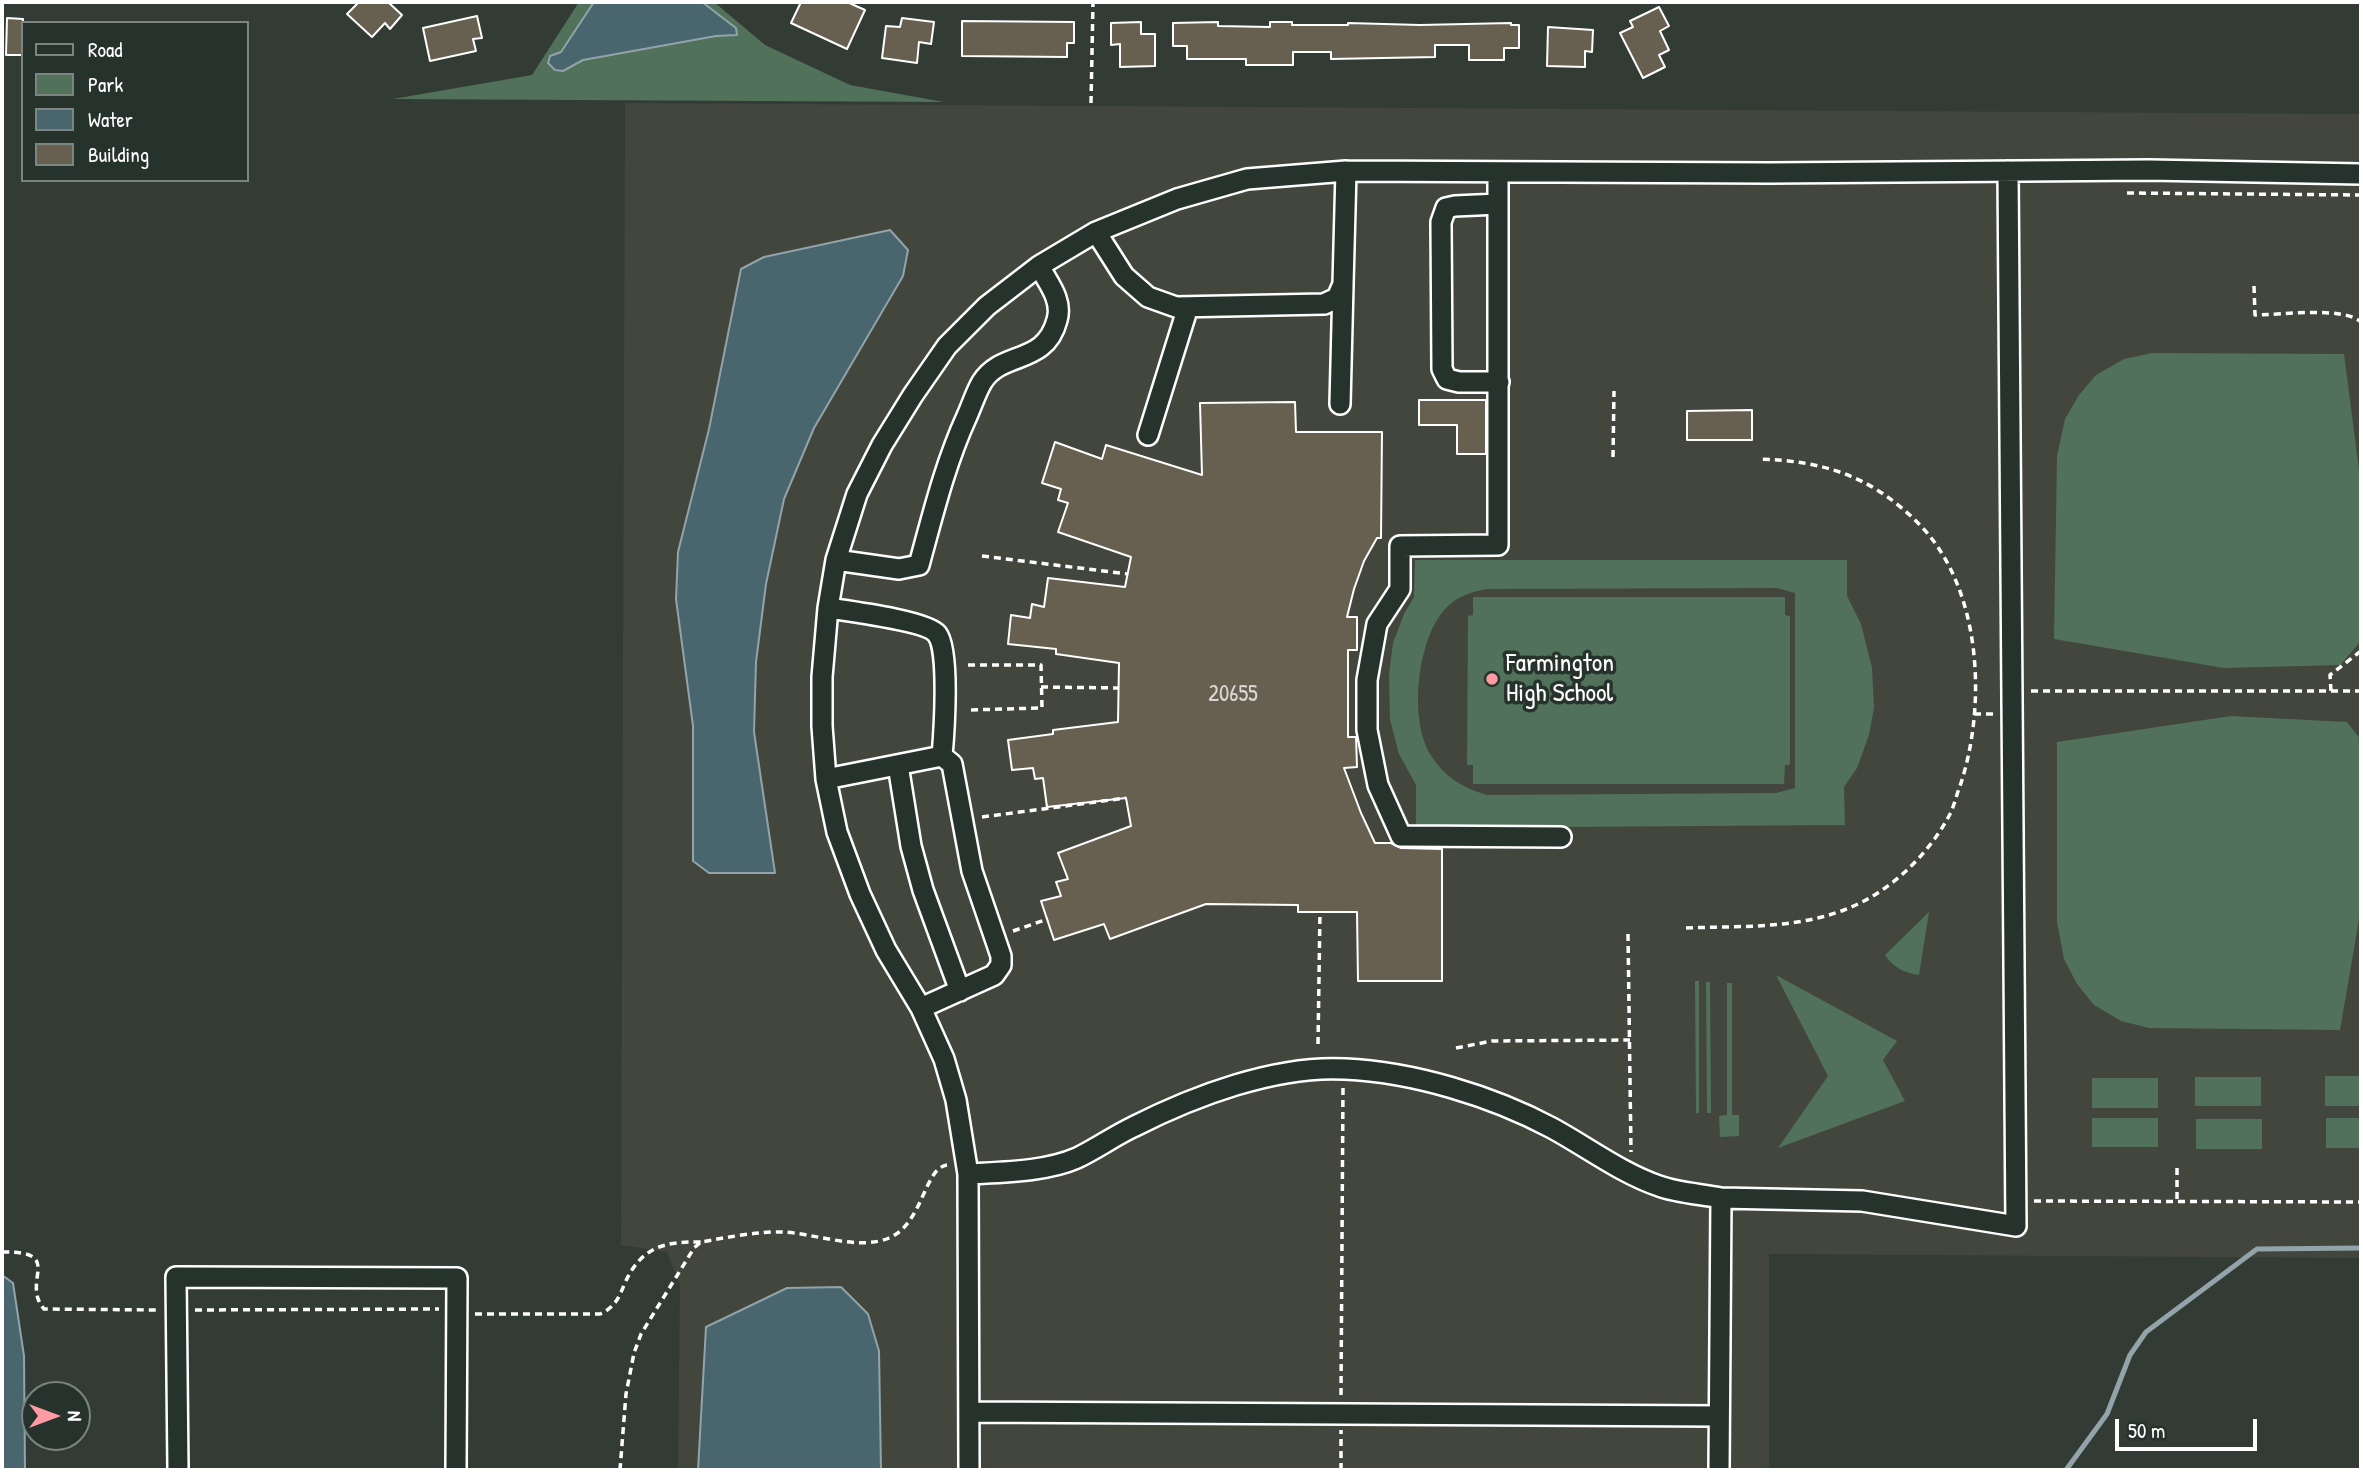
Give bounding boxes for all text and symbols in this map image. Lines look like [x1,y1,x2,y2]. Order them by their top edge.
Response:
legend [21,21,248,182]
text: Road [88,35,122,64]
text: Park [88,70,123,99]
text: Water [88,105,133,134]
text: Building [88,140,149,169]
place label: Farmington High School [1506,648,1614,710]
marker: Farmington High School [1484,671,1500,687]
house number: 20655 [1208,681,1258,709]
north arrow [21,1381,91,1451]
scale bar [2118,1406,2260,1450]
text: N [62,1411,88,1421]
text: 50 m [2128,1416,2165,1445]

